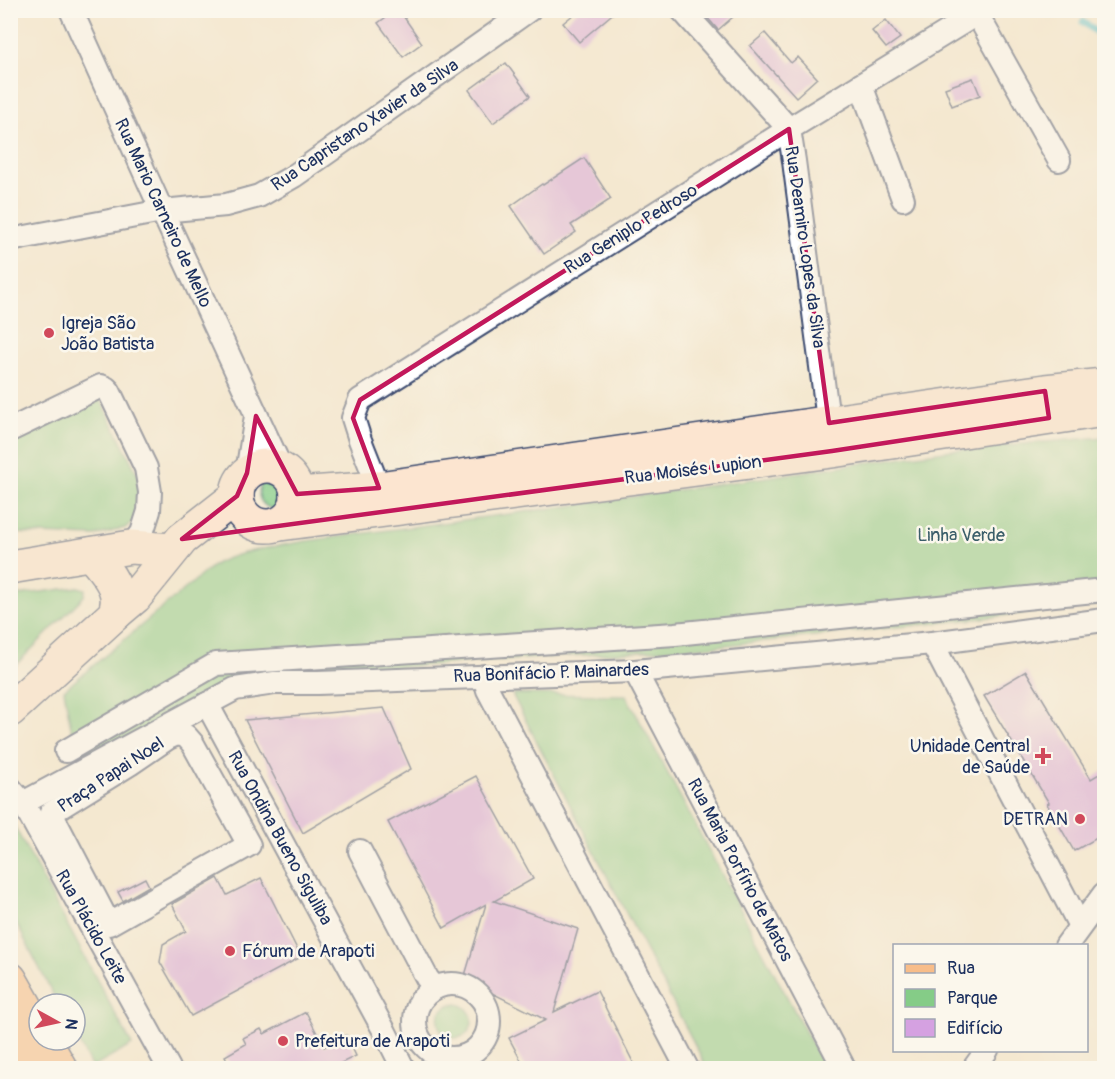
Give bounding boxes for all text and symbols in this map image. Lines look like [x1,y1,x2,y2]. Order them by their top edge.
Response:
street label: Rua Capristano Xavier da Silva [267,54,463,196]
street label: Rua Mario Carneiro de Mello [109,115,217,311]
street label: Rua Deamiro Lopes da Silva [779,144,831,350]
street label: Rua Geniplo Pedroso [560,179,702,279]
place label: Igreja São João Batista [61,312,154,356]
marker: Igreja São João Batista [42,326,56,340]
street label: Rua Moisés Lupion [623,450,763,490]
park label: Linha Verde [917,524,1005,547]
street label: Rua Bonifácio P. Mainardes [453,658,649,688]
street label: Praça Papai Noel [53,732,169,818]
place label: Unidade Central de Saúde [910,735,1030,779]
street label: Rua Ondina Bueno Siguliba [222,747,338,929]
marker: Unidade Central de Saúde [1034,747,1052,765]
street label: Rua Maria Porfírio de Matos [682,774,798,966]
place label: DETRAN [1003,808,1068,831]
marker: DETRAN [1073,812,1087,826]
street label: Rua Plácido Leite [50,866,132,988]
place label: Fórum de Arapoti [242,940,374,963]
marker: Fórum de Arapoti [223,944,237,958]
legend [893,944,1088,1052]
text: Rua [947,957,975,980]
text: Parque [947,987,997,1010]
north arrow [27,992,87,1052]
text: N [60,1017,82,1031]
text: Edifício [947,1017,1003,1040]
place label: Prefeitura de Arapoti [295,1030,450,1053]
marker: Prefeitura de Arapoti [276,1034,290,1048]

